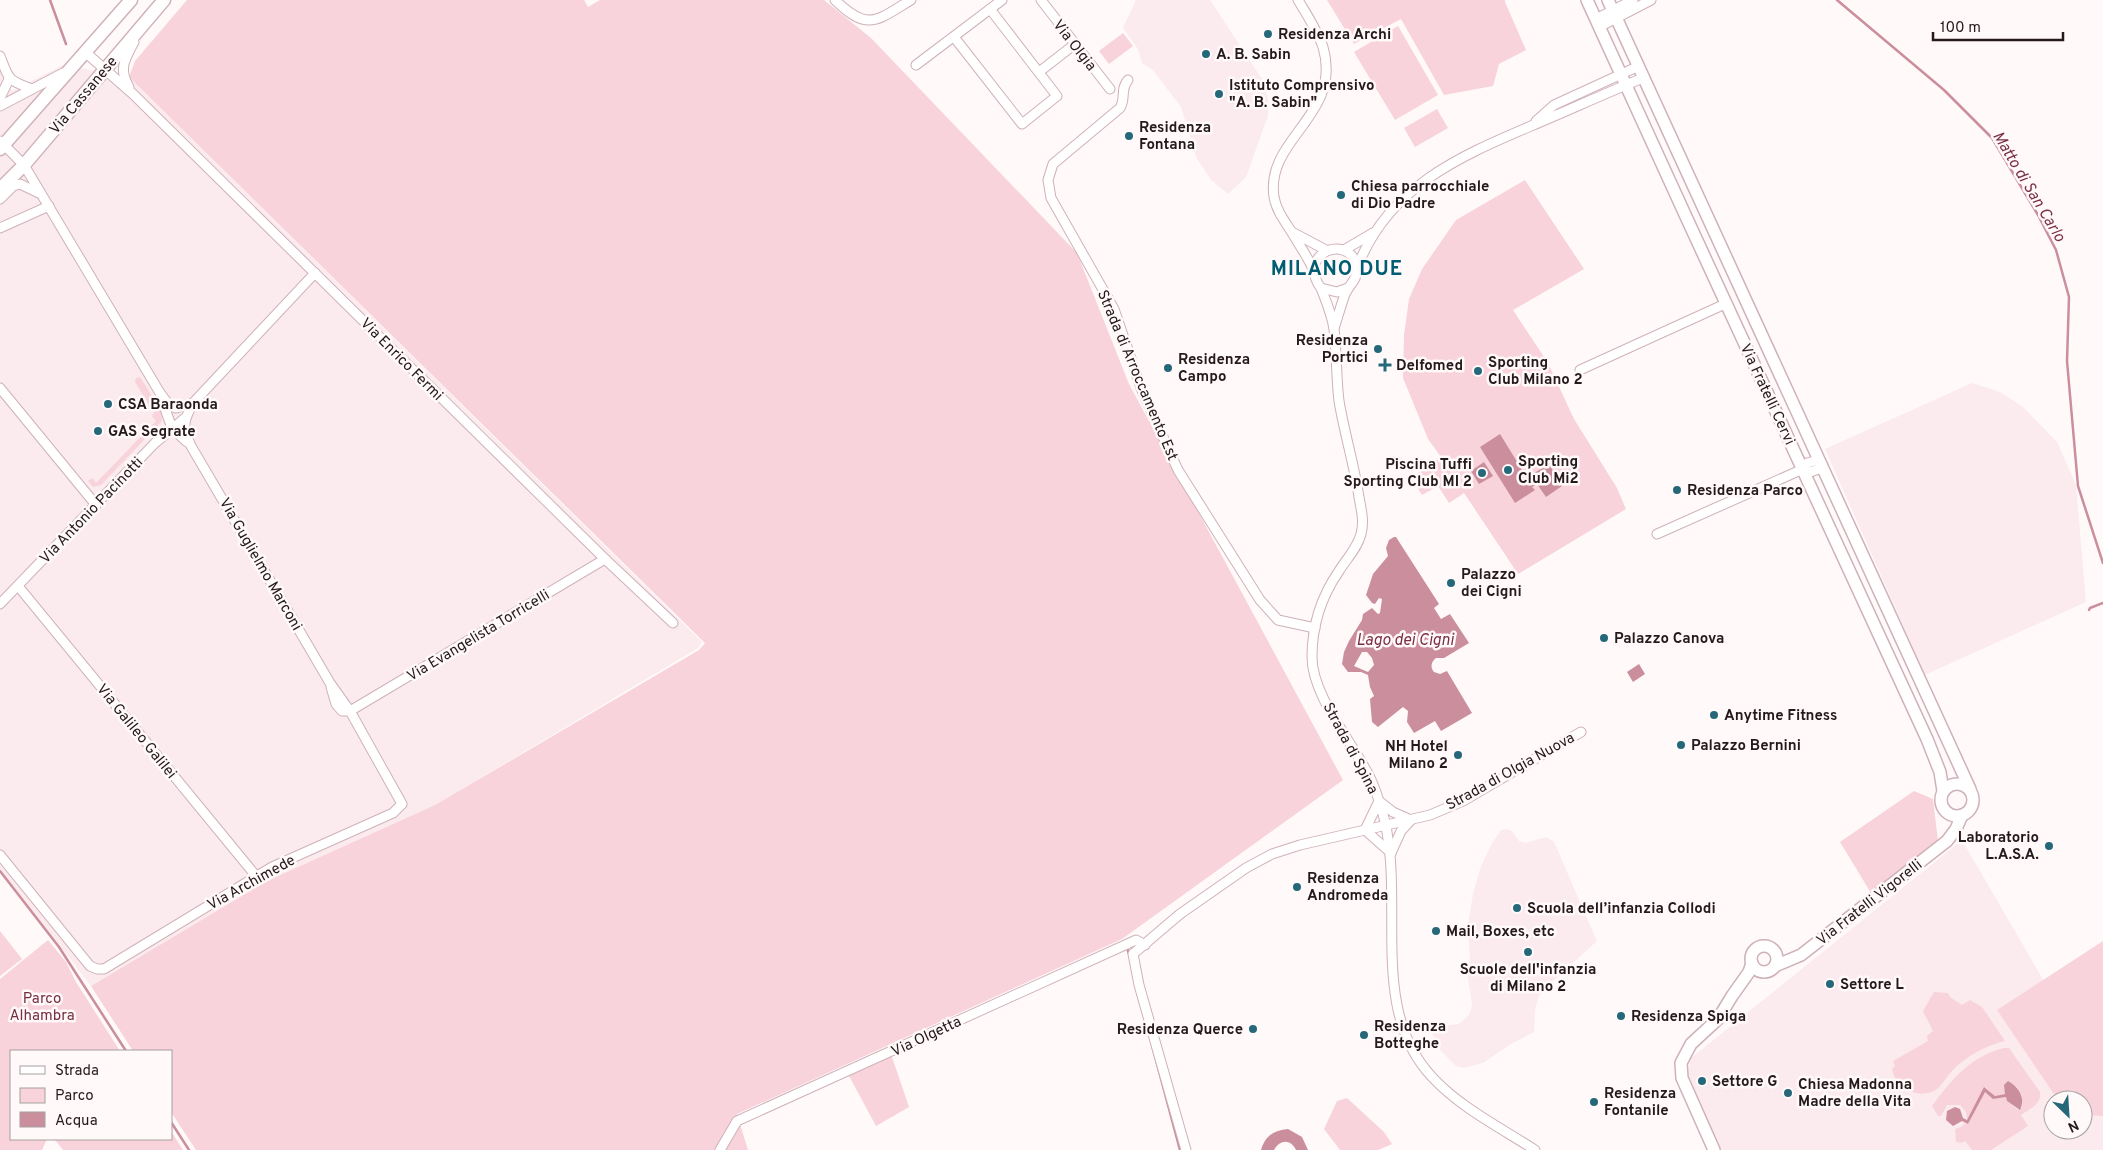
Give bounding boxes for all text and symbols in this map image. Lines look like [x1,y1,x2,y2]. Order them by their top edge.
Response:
scale bar [1933,10,2063,42]
street label: Via Olgia [1048,16,1100,75]
text: 100 m [1940,19,1981,38]
place label: Residenza Archi [1278,26,1391,45]
marker: Residenza Archi [1262,28,1274,40]
place label: A. B. Sabin [1216,46,1291,65]
marker: A. B. Sabin [1200,48,1212,60]
street label: Via Cassanese [46,53,122,139]
place label: Istituto Comprensivo "A. B. Sabin" [1229,77,1375,113]
marker: Istituto Comprensivo "A. B. Sabin" [1213,88,1225,100]
place label: Residenza Fontana [1139,119,1211,155]
water label: Matto di San Carlo [1987,128,2069,246]
marker: Residenza Fontana [1123,130,1135,142]
place label: Chiesa parrocchiale di Dio Padre [1351,178,1489,214]
marker: Chiesa parrocchiale di Dio Padre [1335,189,1347,201]
district label: MILANO DUE [1271,257,1403,283]
street label: Strada di Arroccamento Est [1092,287,1181,464]
street label: Via Enrico Fermi [356,315,446,405]
place label: Residenza Portici [1296,332,1368,368]
street label: Via Fratelli Cervi [1735,341,1798,448]
marker: Residenza Portici [1372,343,1384,355]
place label: Residenza Campo [1178,351,1250,387]
place label: Sporting Club Milano 2 [1488,354,1583,390]
place label: Delfomed [1396,357,1463,376]
marker: Delfomed [1378,358,1392,372]
marker: Residenza Campo [1162,362,1174,374]
marker: Sporting Club Milano 2 [1472,365,1484,377]
place label: CSA Baraonda [118,396,218,415]
marker: CSA Baraonda [102,398,114,410]
place label: GAS Segrate [108,423,196,442]
marker: GAS Segrate [92,425,104,437]
place label: Sporting Club Mi2 [1518,453,1579,489]
street label: Via Antonio Pacinotti [36,454,148,568]
place label: Piscina Tuffi Sporting Club MI 2 [1343,456,1472,492]
marker: Sporting Club Mi2 [1502,464,1514,476]
marker: Piscina Tuffi Sporting Club MI 2 [1476,467,1488,479]
place label: Residenza Parco [1687,482,1803,501]
marker: Residenza Parco [1671,484,1683,496]
street label: Via Guglielmo Marconi [214,495,305,634]
place label: Palazzo dei Cigni [1461,566,1522,602]
marker: Palazzo dei Cigni [1445,577,1457,589]
street label: Via Evangelista Torricelli [404,586,554,686]
place label: Palazzo Canova [1614,630,1724,649]
water label: Lago dei Cigni [1356,631,1455,651]
marker: Palazzo Canova [1598,632,1610,644]
street label: Via Galileo Galilei [92,681,180,783]
street label: Strada di Spina [1318,700,1382,798]
place label: Anytime Fitness [1724,707,1837,726]
marker: Anytime Fitness [1708,709,1720,721]
street label: Strada di Olgia Nuova [1443,729,1578,816]
place label: Palazzo Bernini [1691,737,1801,756]
place label: NH Hotel Milano 2 [1385,738,1448,774]
marker: Palazzo Bernini [1675,739,1687,751]
marker: NH Hotel Milano 2 [1452,749,1464,761]
place label: Laboratorio L.A.S.A. [1958,829,2039,865]
marker: Laboratorio L.A.S.A. [2043,840,2055,852]
street label: Via Archimede [204,851,299,915]
street label: Via Fratelli Vigorelli [1813,856,1927,950]
place label: Residenza Andromeda [1307,870,1388,906]
marker: Residenza Andromeda [1291,881,1303,893]
place label: Scuola dell’infanzia Collodi [1527,900,1716,919]
marker: Scuola dell’infanzia Collodi [1511,902,1523,914]
place label: Mail, Boxes, etc [1446,923,1555,942]
marker: Mail, Boxes, etc [1430,925,1442,937]
marker: Scuole dell'infanzia di Milano 2 [1522,946,1534,958]
place label: Scuole dell'infanzia di Milano 2 [1460,961,1596,997]
place label: Settore L [1840,976,1904,995]
marker: Settore L [1824,978,1836,990]
park label: Parco Alhambra [9,990,75,1026]
place label: Residenza Spiga [1631,1008,1746,1027]
marker: Residenza Spiga [1615,1010,1627,1022]
street label: Via Olgetta [889,1013,965,1062]
place label: Residenza Botteghe [1374,1018,1446,1054]
place label: Residenza Querce [1117,1021,1243,1040]
marker: Residenza Querce [1247,1023,1259,1035]
marker: Residenza Botteghe [1358,1029,1370,1041]
legend [10,1050,172,1140]
text: Strada [55,1062,99,1081]
place label: Settore G [1712,1073,1778,1092]
marker: Settore G [1696,1075,1708,1087]
place label: Chiesa Madonna Madre della Vita [1798,1076,1912,1112]
place label: Residenza Fontanile [1604,1085,1676,1121]
text: Parco [55,1087,94,1106]
marker: Chiesa Madonna Madre della Vita [1782,1087,1794,1099]
north arrow [2043,1090,2093,1140]
marker: Residenza Fontanile [1588,1096,1600,1108]
text: Acqua [55,1112,98,1131]
text: N [2065,1116,2081,1135]

